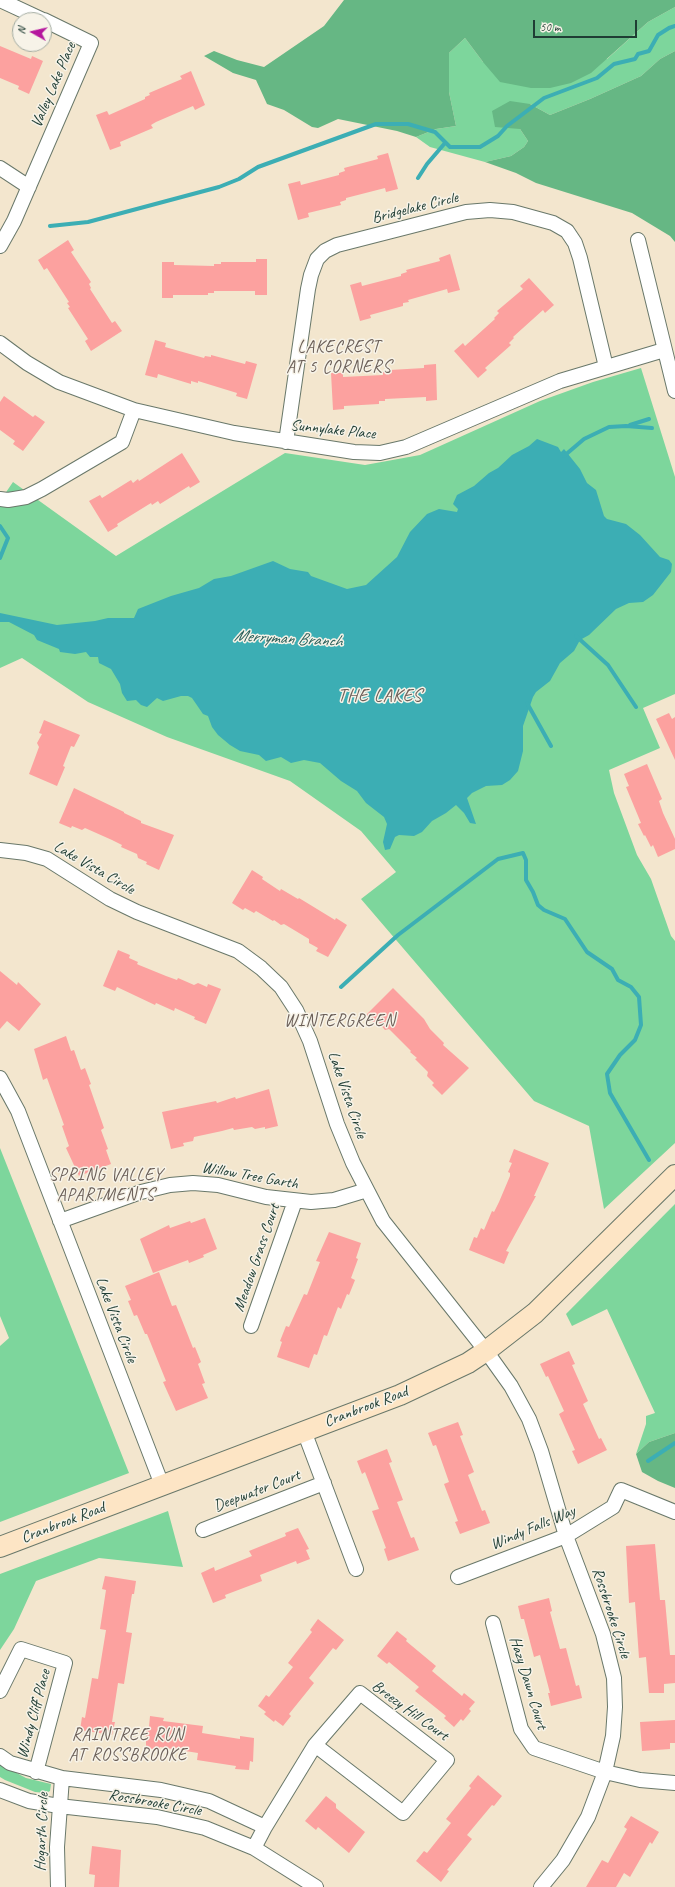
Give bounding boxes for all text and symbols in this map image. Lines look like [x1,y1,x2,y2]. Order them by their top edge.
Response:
north arrow [12,12,52,52]
scale bar [535,12,639,38]
text: 50 m [540,19,560,35]
text: N [14,26,29,35]
street label: Valley Lake Place [27,39,81,131]
street label: Bridgelake Circle [370,188,460,228]
district label: LAKECREST AT 5 CORNERS [287,338,391,378]
street label: Sunnylake Place [290,416,376,444]
water label: Merryman Branch [233,626,343,652]
district label: THE LAKES [338,685,422,707]
street label: Lake Vista Circle [50,837,138,899]
district label: WINTERGREEN [285,1012,395,1032]
street label: Lake Vista Circle [323,1049,371,1141]
street label: Willow Tree Garth [200,1158,300,1194]
district label: SPRING VALLEY APARTMENTS [50,1166,162,1206]
street label: Meadow Grass Court [230,1202,284,1314]
street label: Lake Vista Circle [91,1274,141,1366]
street label: Cranbrook Road [322,1382,410,1432]
street label: Deepwater Court [211,1466,303,1516]
street label: Cranbrook Road [19,1498,107,1548]
street label: Windy Falls Way [488,1502,578,1554]
street label: Rossbrooke Circle [587,1565,635,1661]
street label: Hazy Dawn Court [505,1634,551,1732]
street label: Windy Cliff Place [13,1668,55,1760]
street label: Breezy Hill Court [368,1677,452,1745]
district label: RAINTREE RUN AT ROSSBROOKE [70,1726,186,1766]
street label: Rossbrooke Circle [107,1785,203,1821]
street label: Hogarth Circle [31,1792,53,1872]

